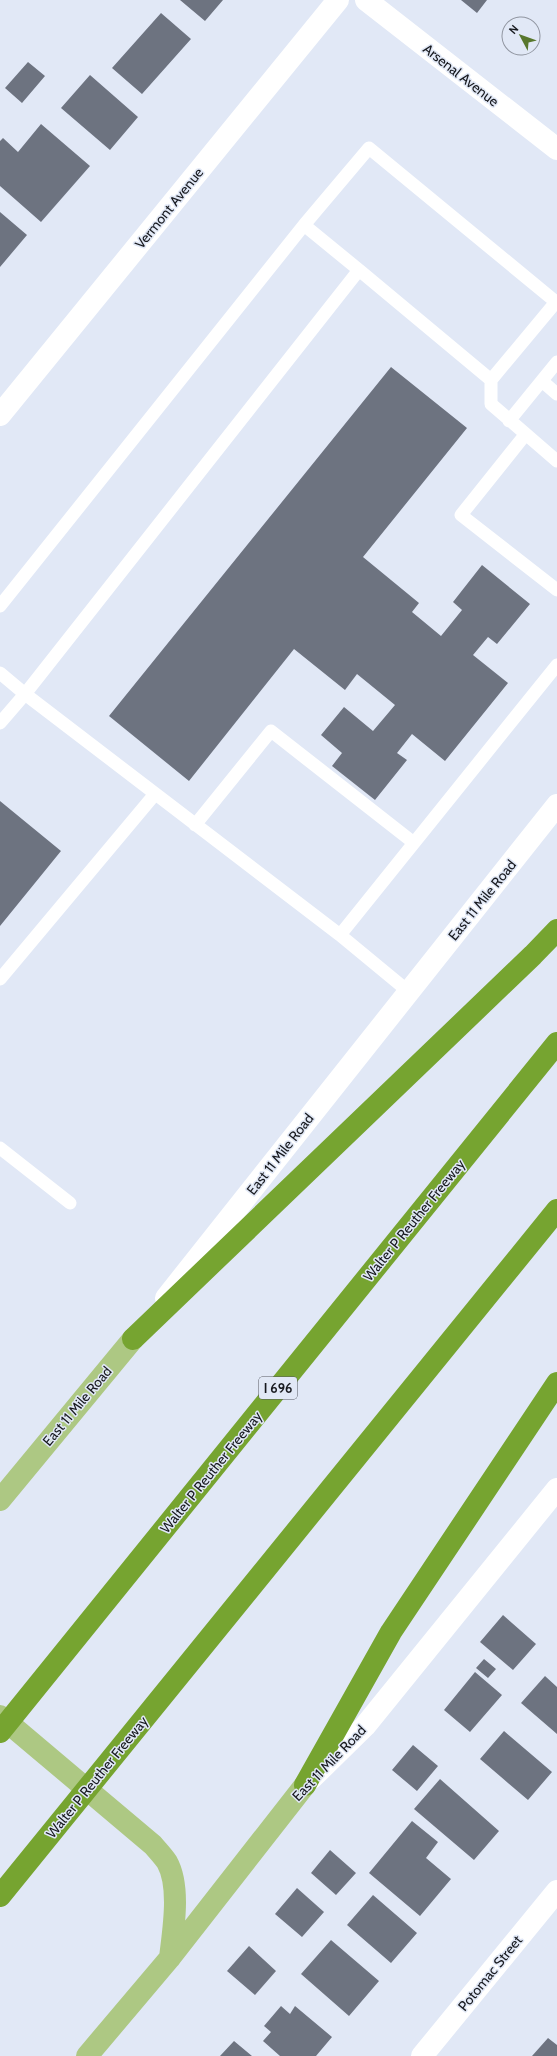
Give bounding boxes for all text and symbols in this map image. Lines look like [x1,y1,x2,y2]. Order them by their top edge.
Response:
north arrow [501,16,541,56]
text: N [506,22,521,37]
street label: Arsenal Avenue [419,40,503,110]
street label: Vermont Avenue [131,164,207,252]
street label: East 11 Mile Road [444,856,520,944]
street label: East 11 Mile Road [243,1110,317,1198]
street label: Walter P Reuther Freeway [359,1155,469,1285]
street label: East 11 Mile Road [38,1362,116,1450]
road number: I 696 [259,1377,297,1399]
street label: Walter P Reuther Freeway [156,1407,266,1537]
street label: Walter P Reuther Freeway [42,1712,152,1842]
street label: East 11 Mile Road [288,1721,370,1805]
street label: Potomac Street [454,1931,526,2015]

